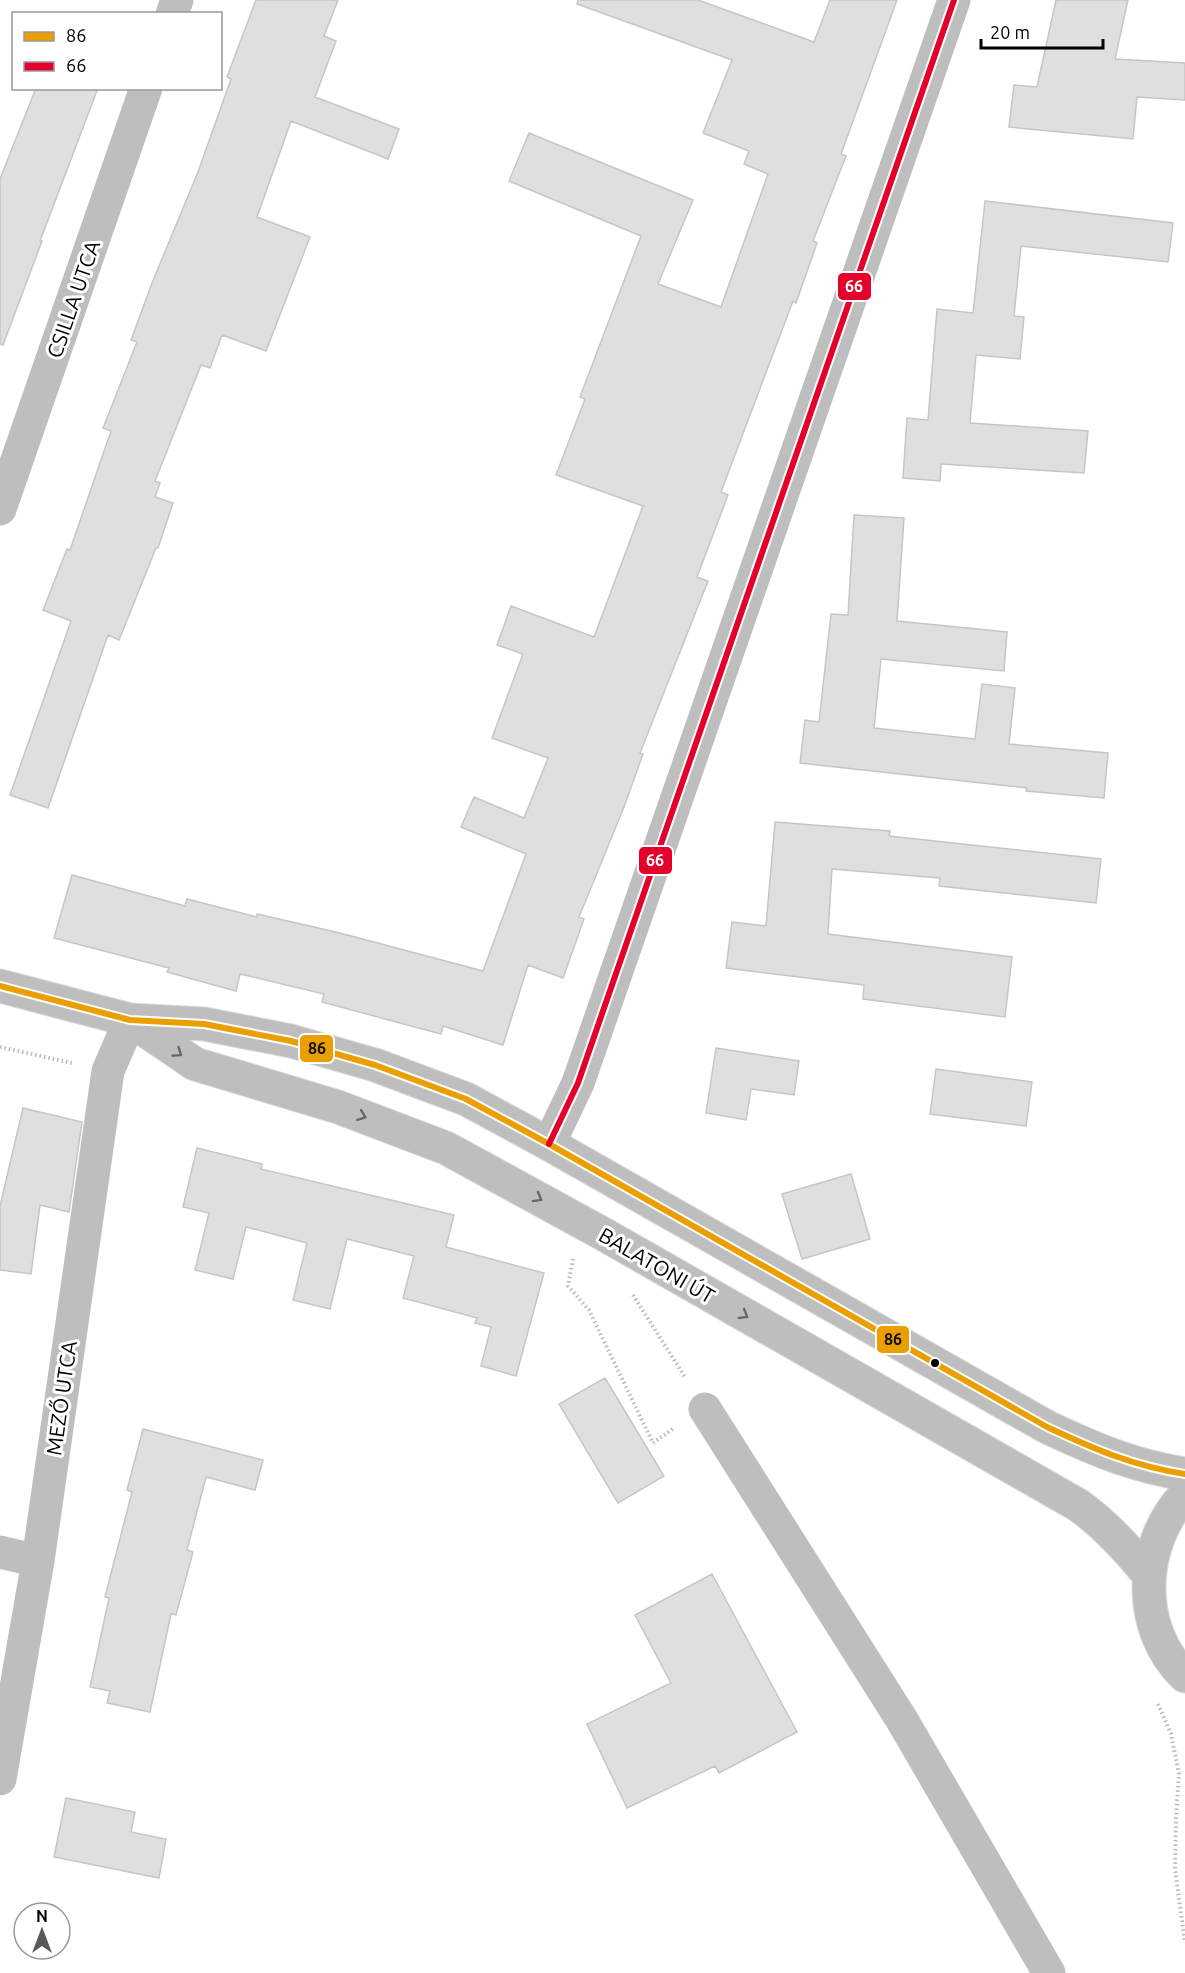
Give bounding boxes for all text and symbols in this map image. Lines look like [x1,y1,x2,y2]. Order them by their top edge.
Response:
legend [12,12,222,90]
scale bar [981,12,1102,50]
text: 20 m [990,22,1030,42]
text: 86 [66,25,86,45]
text: 66 [66,55,86,75]
street label: CSILLA UTCA [42,237,104,361]
line badge: 66 [837,272,872,301]
text: 66 [845,277,863,295]
line badge: 66 [638,846,673,875]
text: 66 [646,851,664,869]
line badge: 86 [299,1034,334,1063]
text: 86 [308,1039,326,1057]
one-way arrow [171,1046,182,1057]
one-way arrow [356,1109,366,1122]
one-way arrow [532,1191,542,1202]
street label: BALATONI ÚT [595,1222,719,1308]
one-way arrow [738,1307,749,1319]
line badge: 86 [876,1325,910,1354]
text: 86 [884,1330,902,1348]
street label: MEZŐ UTCA [41,1339,81,1457]
unlabelled marker [929,1357,941,1369]
north arrow [12,1901,72,1961]
text: N [36,1907,48,1925]

